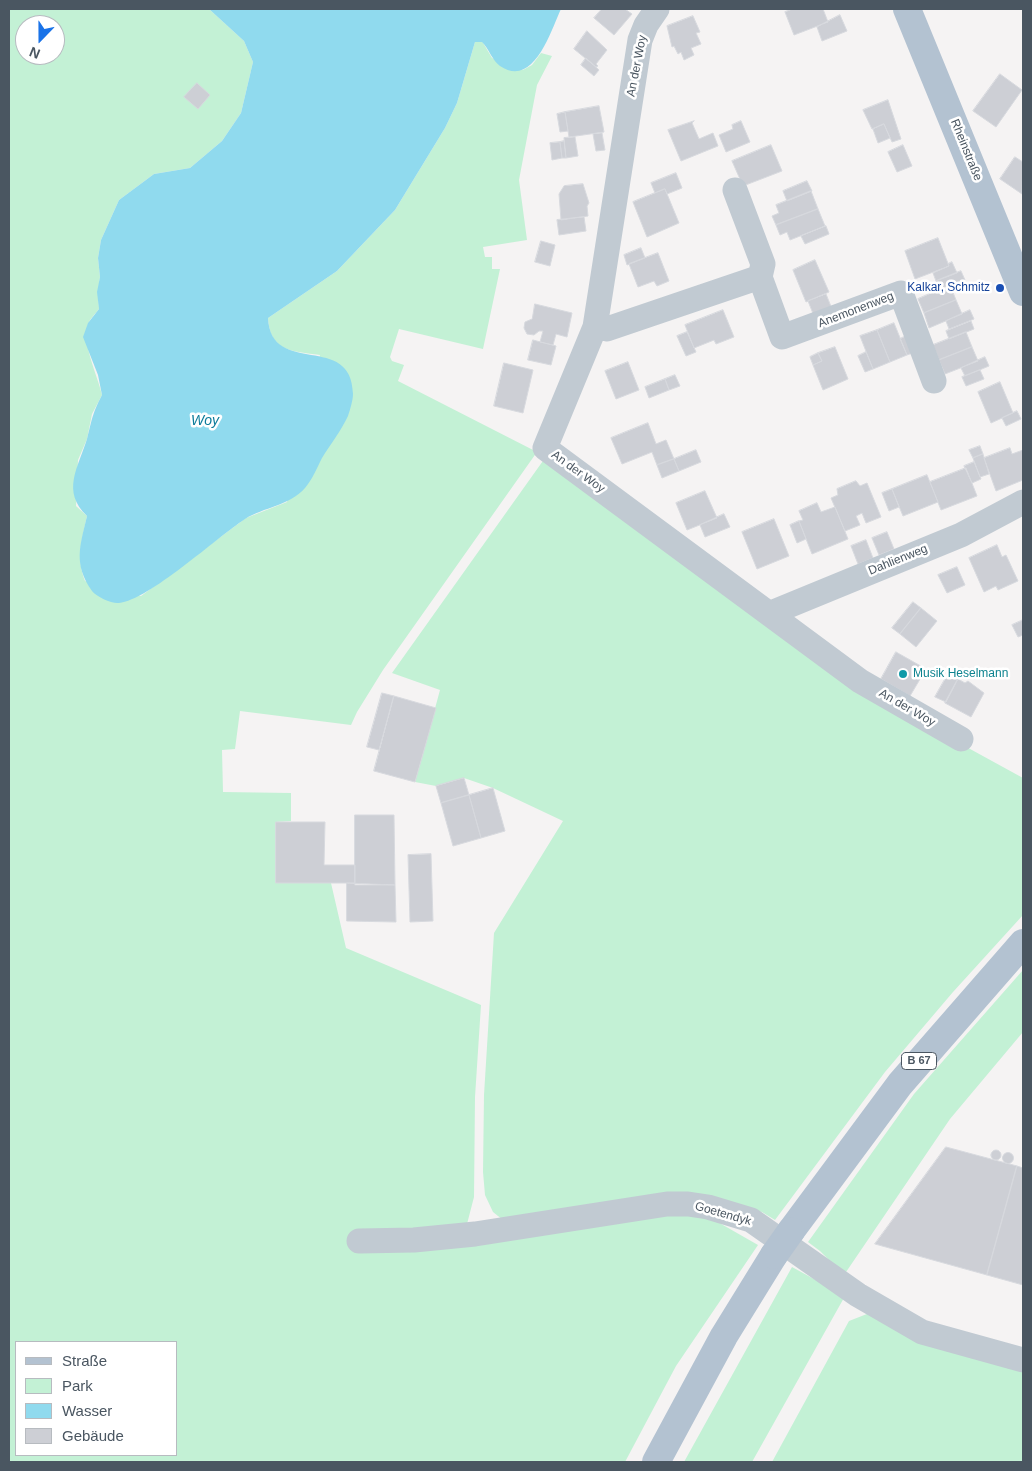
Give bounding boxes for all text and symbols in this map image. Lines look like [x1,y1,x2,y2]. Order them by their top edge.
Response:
north arrow [15,15,65,65]
street label: An der Woy [624,34,650,98]
text: N [27,44,42,62]
street label: Rheinstraße [947,117,985,183]
place label: Kalkar, Schmitz [907,281,990,295]
marker: Kalkar, Schmitz [994,282,1006,294]
street label: Anemonenweg [816,289,896,331]
water label: Woy [191,413,219,429]
street label: An der Woy [548,448,608,496]
street label: Dahlienweg [866,542,930,578]
place label: Musik Heselmann [913,667,1008,681]
marker: Musik Heselmann [897,668,909,680]
street label: An der Woy [876,686,938,730]
road number: B 67 [902,1052,936,1070]
street label: Goetendyk [693,1199,753,1229]
legend [15,1341,178,1456]
text: Straße [62,1352,107,1369]
text: Park [62,1377,93,1394]
text: Wasser [62,1402,112,1419]
text: Gebäude [62,1427,124,1444]

